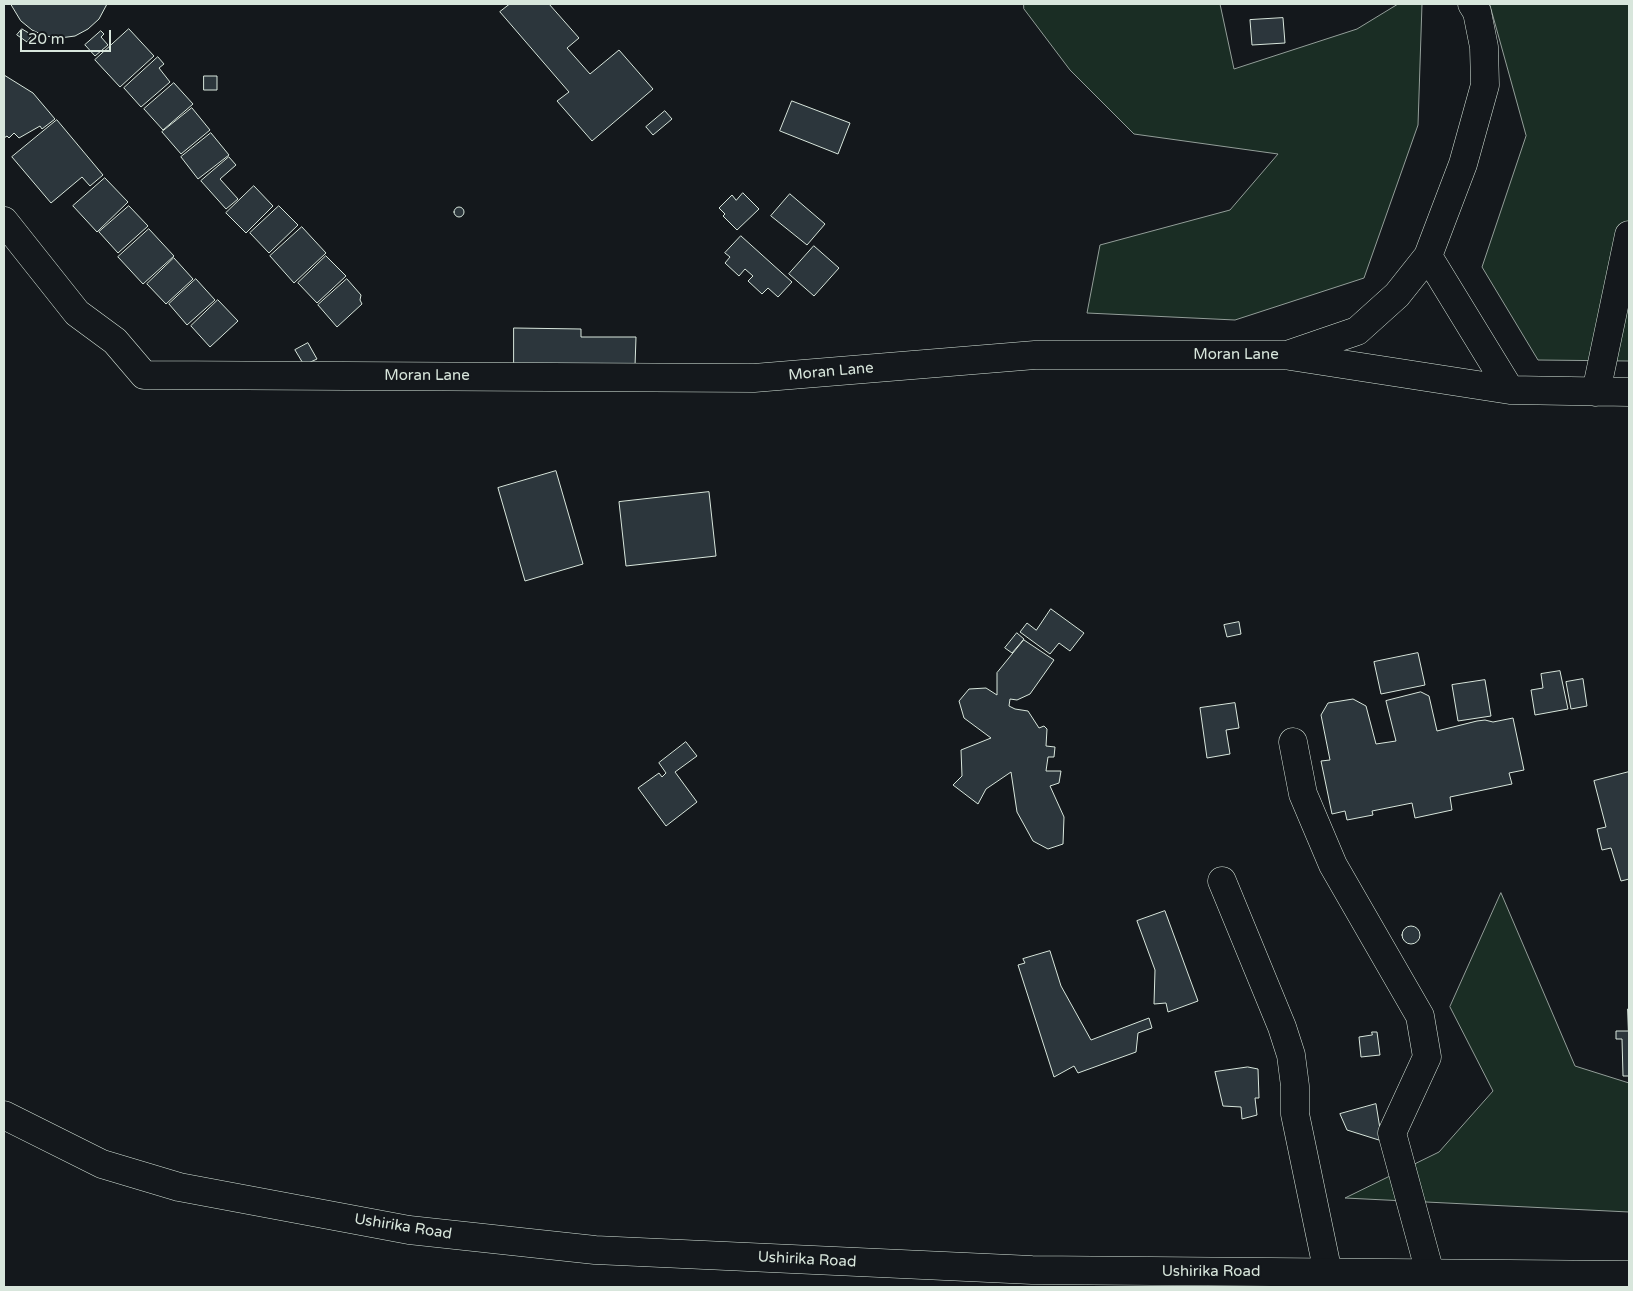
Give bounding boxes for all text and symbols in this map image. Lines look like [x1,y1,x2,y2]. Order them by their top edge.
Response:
scale bar [22,20,114,52]
text: 20 m [28,30,65,48]
street label: Moran Lane [1193,346,1279,364]
street label: Moran Lane [788,359,874,385]
street label: Moran Lane [384,367,470,385]
street label: Ushirika Road [353,1210,453,1244]
street label: Ushirika Road [757,1248,857,1272]
street label: Ushirika Road [1162,1263,1260,1281]

